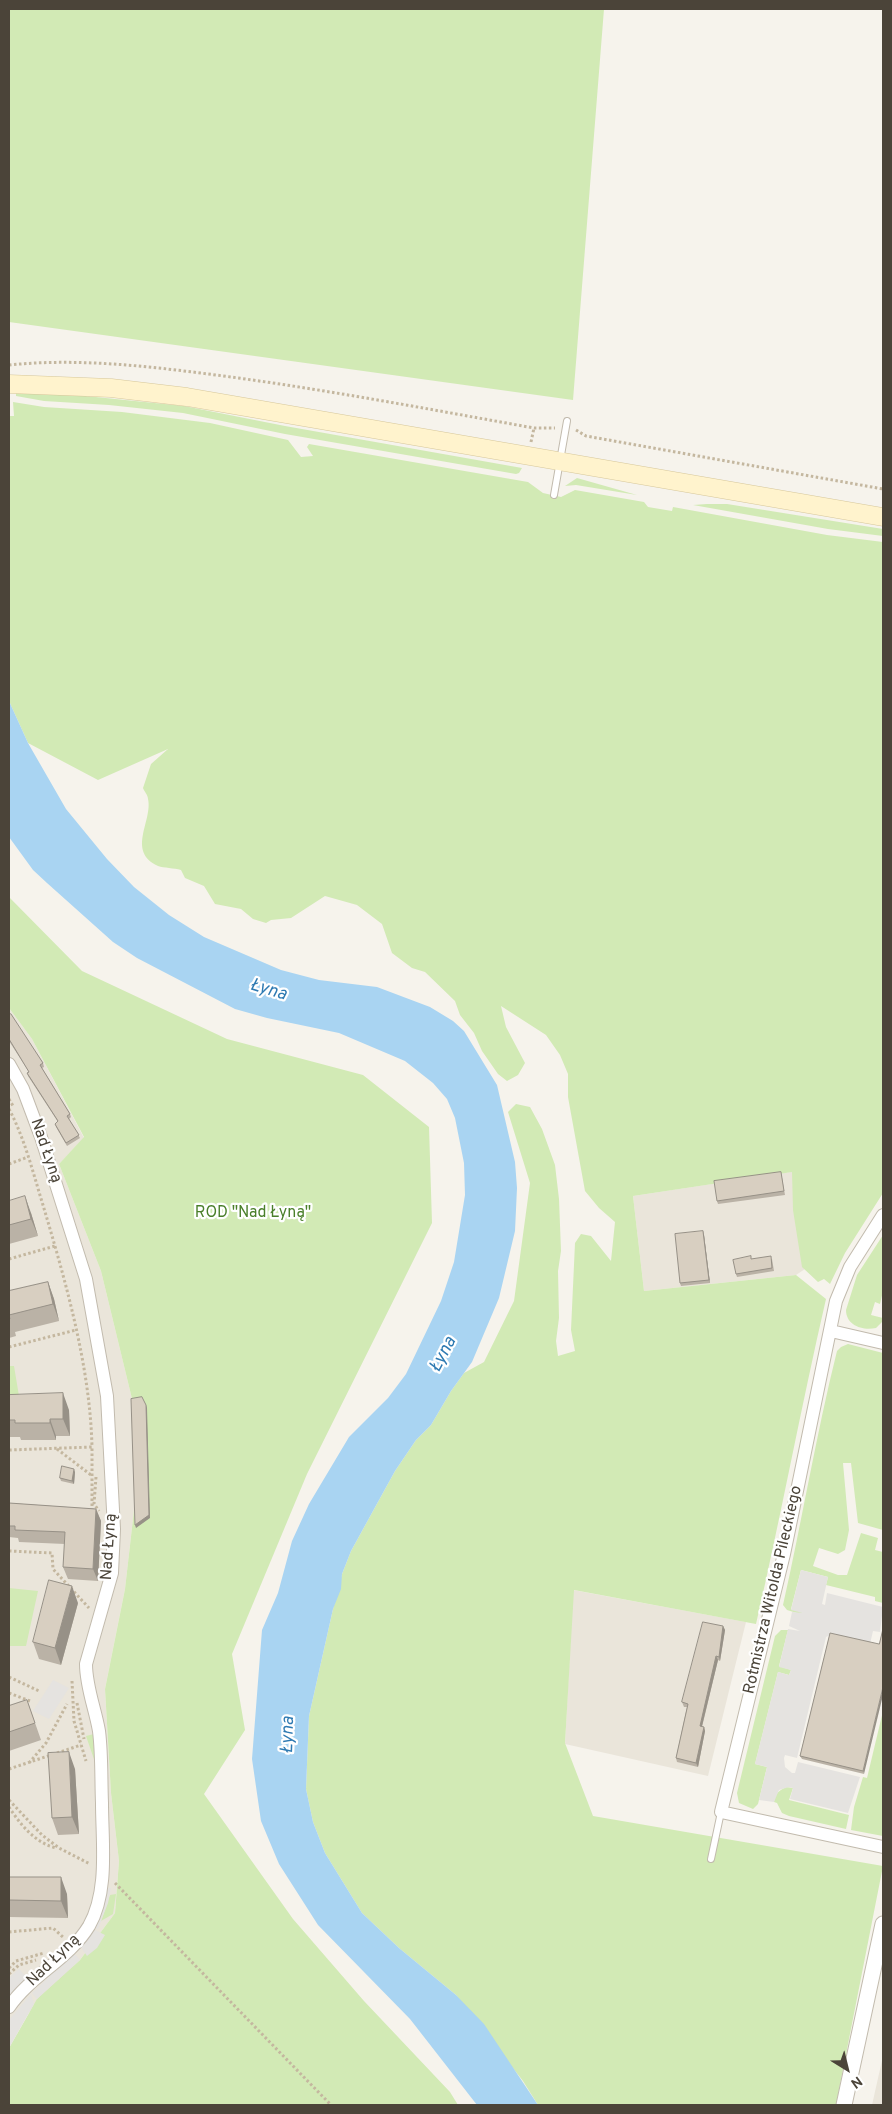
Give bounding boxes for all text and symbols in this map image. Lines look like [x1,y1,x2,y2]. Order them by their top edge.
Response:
water label: Łyna [247,975,289,1007]
street label: Nad Łyną [25,1116,65,1186]
park label: ROD "Nad Łyną" [195,1204,311,1224]
water label: Łyna [426,1334,462,1376]
street label: Rotmistrza Witolda Pileckiego [741,1484,807,1696]
street label: Nad Łyną [98,1513,122,1581]
water label: Łyna [278,1716,300,1754]
street label: Nad Łyną [23,1931,85,1991]
north arrow [822,2044,872,2094]
text: N [847,2072,865,2091]

